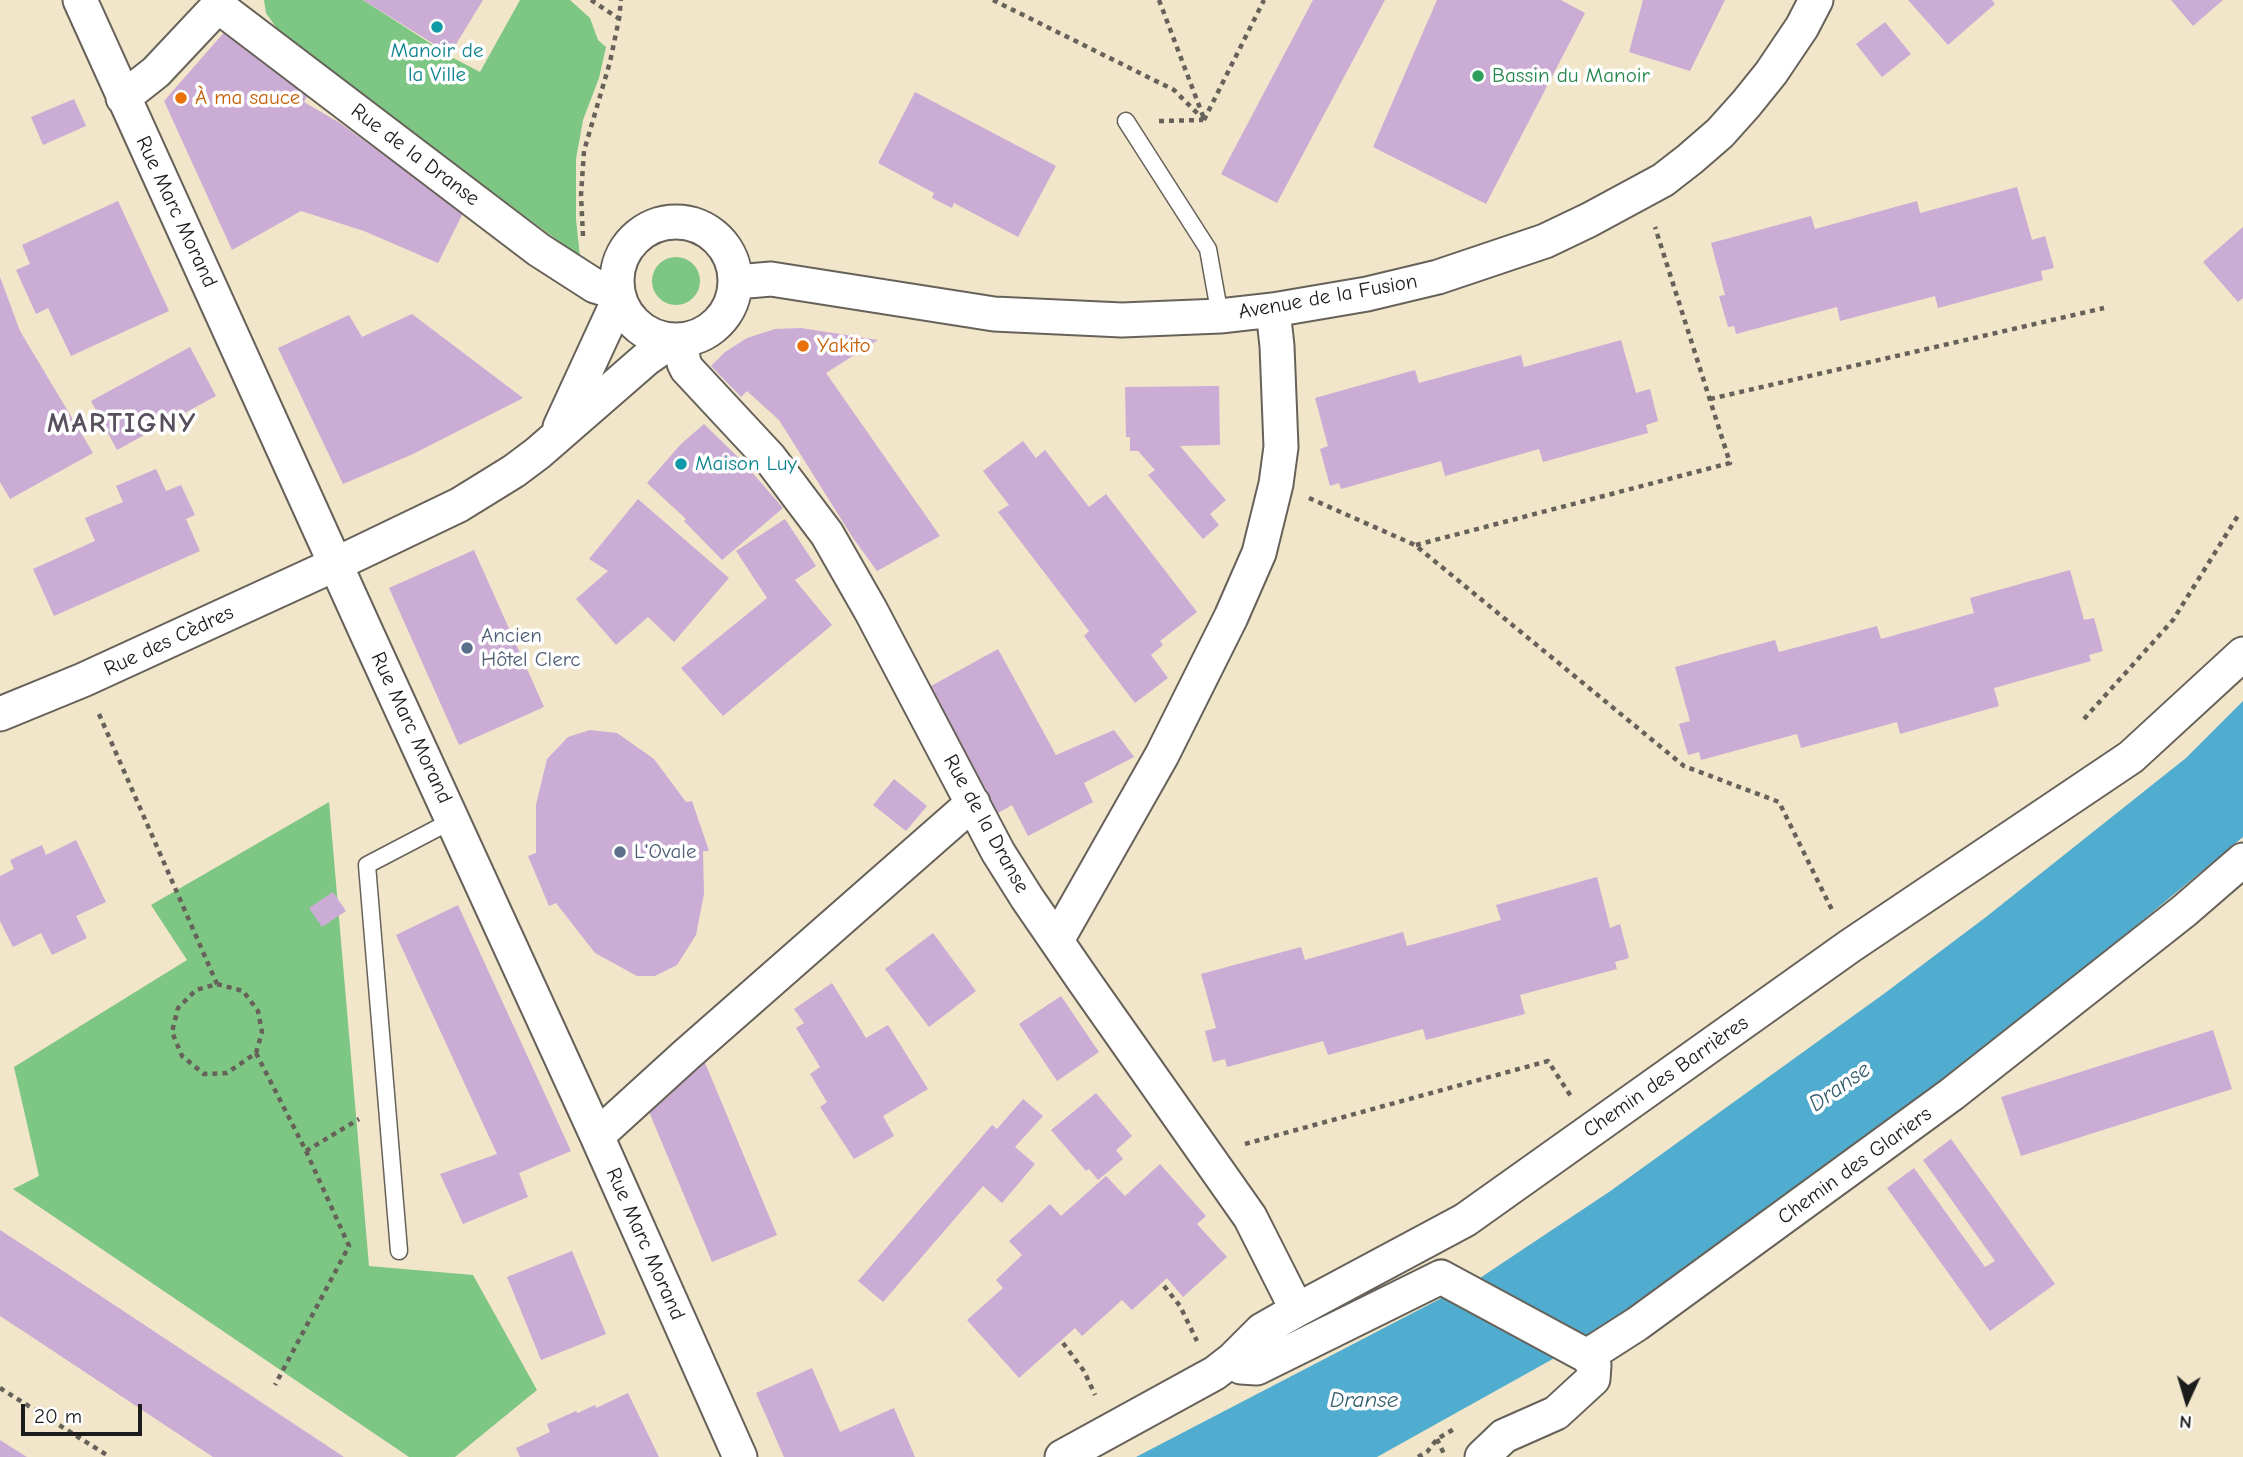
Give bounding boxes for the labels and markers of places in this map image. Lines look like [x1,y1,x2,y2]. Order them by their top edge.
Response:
marker: Manoir de la Ville [429,19,445,35]
place label: Manoir de la Ville [391,38,483,88]
place label: Bassin du Manoir [1492,63,1650,89]
marker: Bassin du Manoir [1470,68,1486,84]
place label: À ma sauce [195,85,300,111]
marker: À ma sauce [173,90,189,106]
place label: Yakito [817,333,870,359]
marker: Yakito [795,338,811,354]
place label: Maison Luy [695,451,797,477]
marker: Maison Luy [673,456,689,472]
place label: Ancien Hôtel Clerc [481,623,580,673]
marker: Ancien Hôtel Clerc [459,640,475,656]
place label: L'Ovale [634,839,696,865]
marker: L'Ovale [612,844,628,860]

